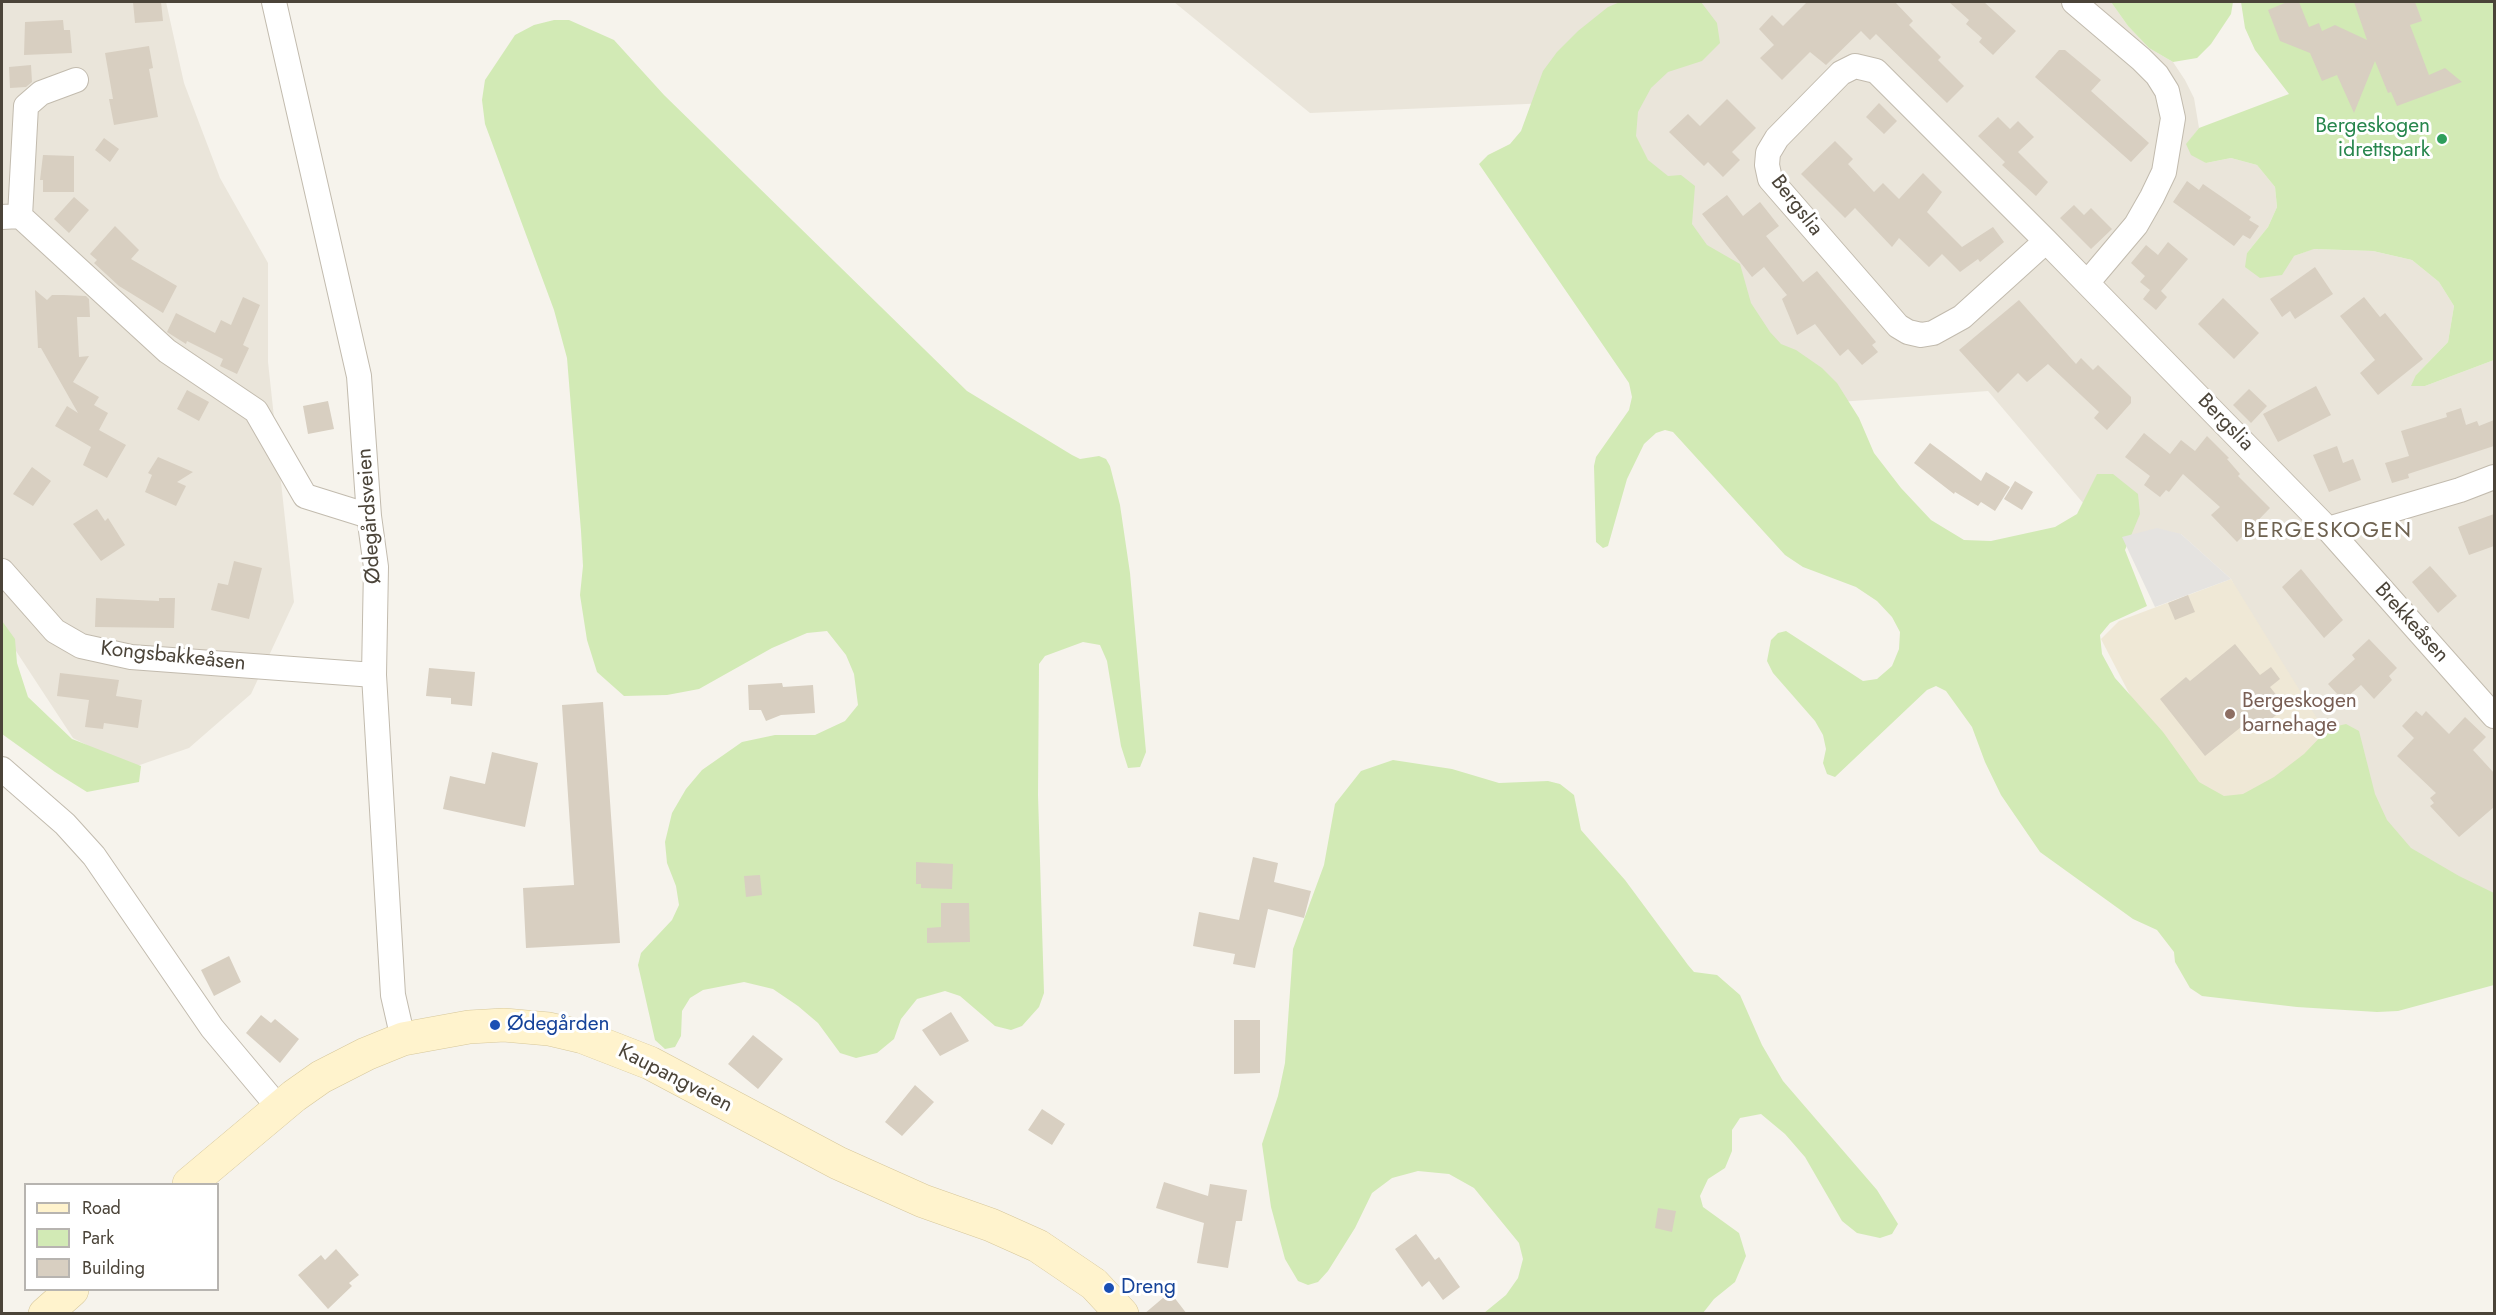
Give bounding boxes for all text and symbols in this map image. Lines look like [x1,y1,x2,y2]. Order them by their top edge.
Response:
place label: Bergeskogen idrettspark [2315,114,2430,164]
marker: Bergeskogen idrettspark [2435,132,2449,146]
street label: Bergslia [1764,171,1828,241]
street label: Bergslia [2192,389,2258,457]
street label: Ødegårdsveien [353,447,387,585]
district label: BERGESKOGEN [2243,519,2413,545]
street label: Brekkeåsen [2369,578,2453,668]
street label: Kongsbakkeåsen [99,637,247,677]
place label: Bergeskogen barnehage [2242,689,2357,739]
marker: Bergeskogen barnehage [2223,707,2237,721]
place label: Ødegården [507,1012,610,1038]
marker: Ødegården [488,1018,502,1032]
street label: Kaupangveien [614,1039,736,1119]
legend [24,1183,219,1291]
text: Road [82,1195,121,1221]
text: Park [82,1225,114,1251]
text: Building [82,1255,145,1281]
place label: Dreng [1121,1275,1176,1301]
marker: Dreng [1102,1281,1116,1295]

